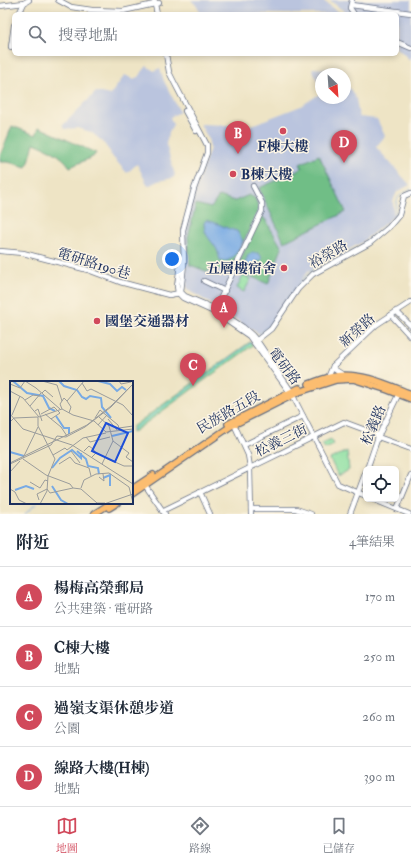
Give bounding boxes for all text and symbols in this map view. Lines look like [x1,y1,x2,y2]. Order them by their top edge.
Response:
search box [12,12,399,56]
icon: search [26,23,48,45]
text: 搜尋地點 [58,26,118,45]
north arrow [315,68,351,104]
pin: B [225,121,251,154]
marker: F棟大樓 [278,126,288,136]
pin: D [331,130,357,163]
place label: F棟大樓 [258,138,308,155]
place label: B棟大樓 [241,166,292,183]
marker: B棟大樓 [228,169,238,179]
street label: 裕榮路 [306,237,351,272]
street label: 電研路190巷 [55,244,132,283]
your location [162,249,182,269]
place label: 五層樓宿舍 [206,260,277,277]
marker: 五層樓宿舍 [279,263,289,273]
pin: A [211,295,237,328]
street label: 新榮路 [336,310,379,351]
place label: 國堡交通器材 [105,313,189,330]
marker: 國堡交通器材 [92,316,102,326]
street label: 電研路 [265,344,304,388]
pin: C [180,353,206,386]
inset map [10,381,133,504]
street label: 民族路五段 [194,388,263,437]
street label: 松義路 [357,403,389,448]
street label: 松義三街 [252,421,310,460]
map controls [363,466,399,502]
button: locate [363,466,399,502]
text: 附近 [16,532,50,553]
text: 4筆結果 [349,534,395,550]
text: 楊梅高榮郵局 [54,579,144,598]
text: A [25,589,33,605]
text: 170 m [365,589,395,605]
text: 公共建築 · 電研路 [54,601,153,617]
text: C棟大樓 [54,639,110,658]
text: B [25,649,33,665]
text: 250 m [363,649,395,665]
text: 地點 [54,661,80,677]
text: 過嶺支渠休憩步道 [54,699,174,718]
text: C [24,709,34,725]
text: 260 m [362,709,395,725]
text: 公園 [54,721,80,737]
text: 線路大樓(H棟) [54,759,149,778]
text: D [24,769,34,785]
text: 390 m [364,769,395,785]
text: 地點 [54,781,80,797]
tab: 地圖 [56,815,78,855]
tab: 路線 [189,815,211,855]
tab: 已儲存 [322,815,355,855]

